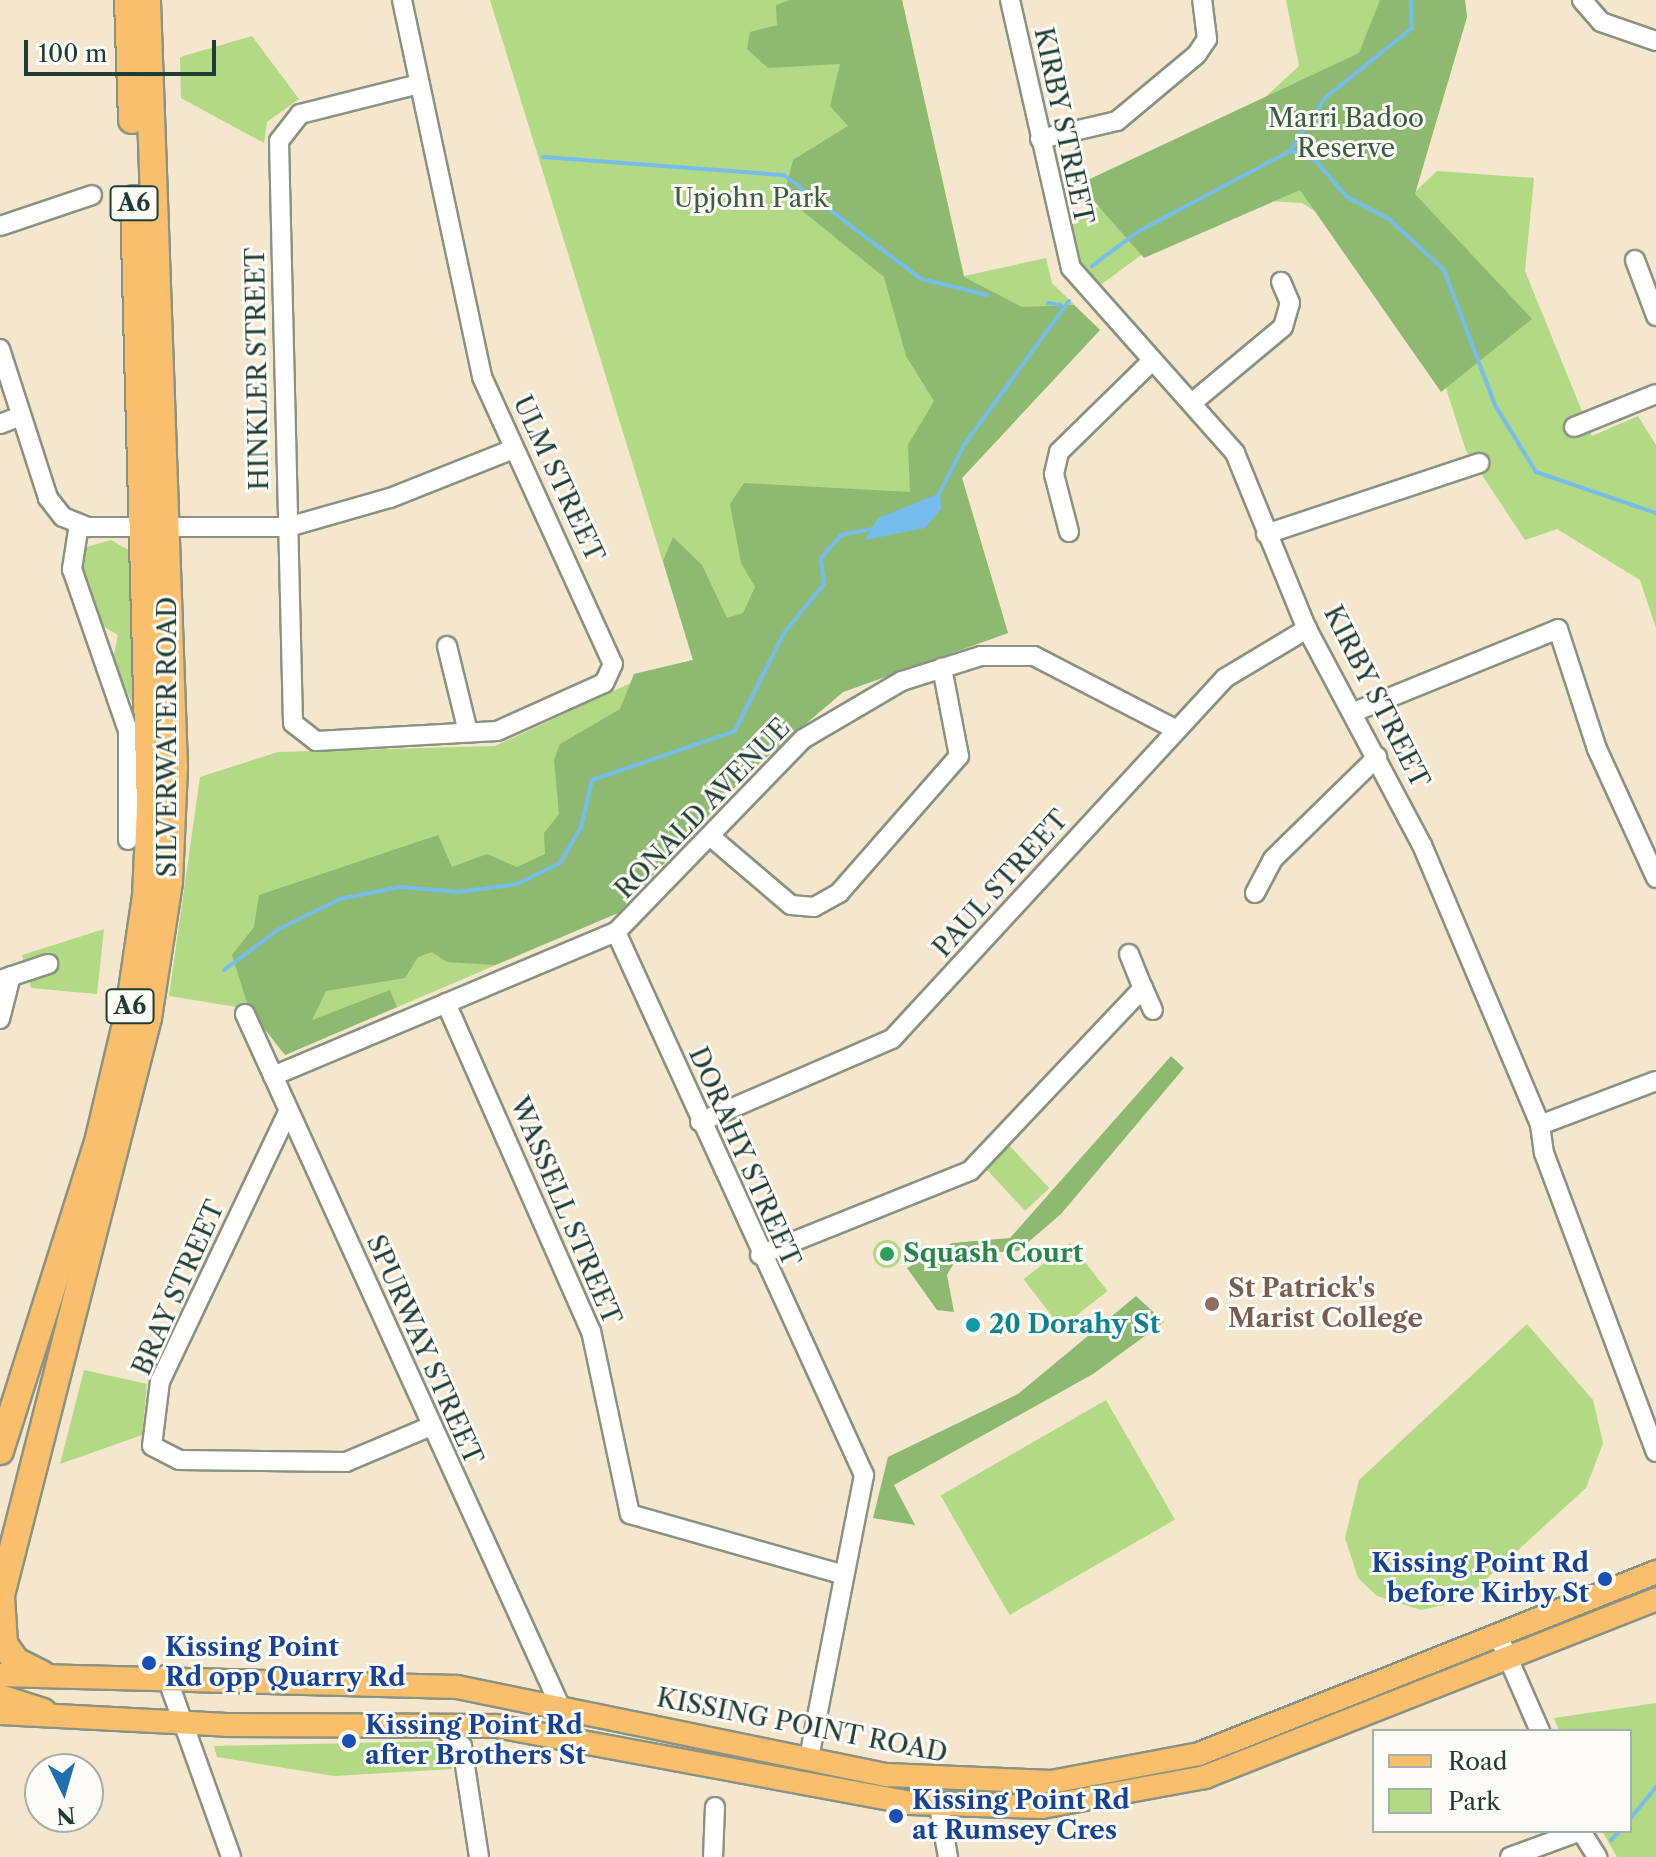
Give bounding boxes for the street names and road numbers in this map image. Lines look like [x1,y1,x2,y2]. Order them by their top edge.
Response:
street label: KIRBY STREET [1027,24,1099,228]
road number: A6 [108,183,160,223]
street label: HINKLER STREET [240,247,276,491]
street label: ULM STREET [506,391,610,567]
street label: SILVERWATER ROAD [152,596,184,878]
street label: KIRBY STREET [1316,600,1436,794]
street label: RONALD AVENUE [609,712,797,906]
street label: PAUL STREET [927,804,1075,964]
road number: A6 [104,986,156,1026]
street label: DORAHY STREET [681,1042,807,1272]
street label: WASSELL STREET [503,1092,627,1330]
street label: BRAY STREET [126,1195,232,1381]
street label: SPURWAY STREET [359,1230,489,1470]
street label: KISSING POINT ROAD [654,1682,950,1770]

